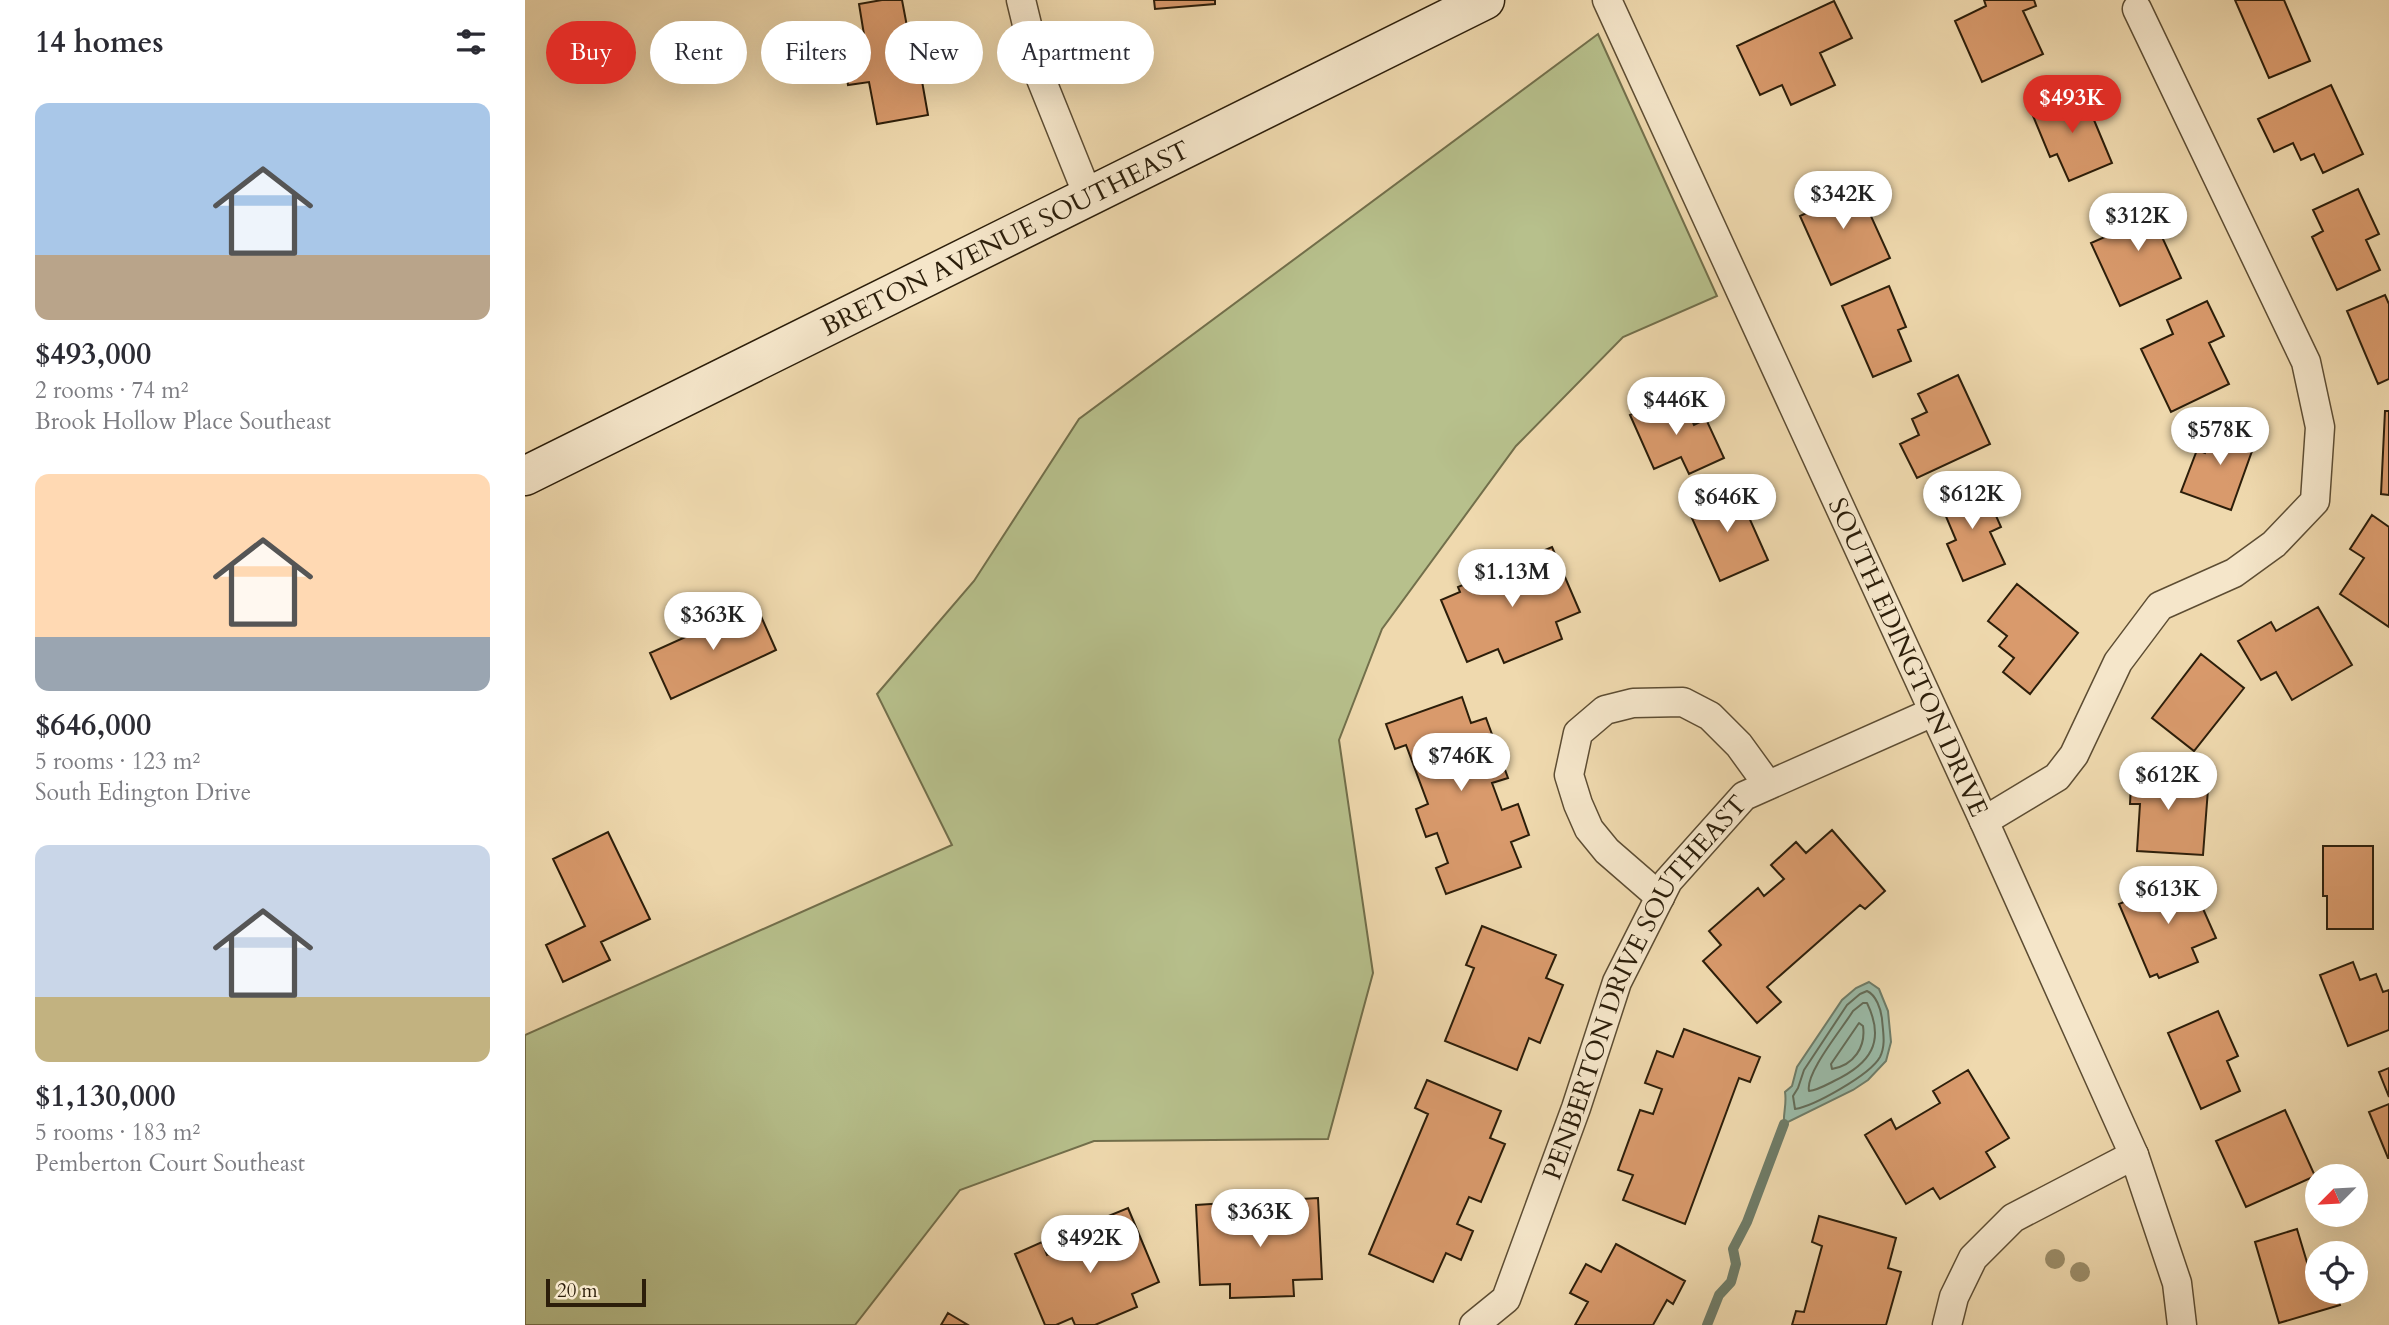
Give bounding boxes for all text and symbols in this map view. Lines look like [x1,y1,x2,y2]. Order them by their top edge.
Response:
chip: Buy [546,21,636,84]
chip: Rent [650,21,747,84]
chip: Filters [761,21,871,84]
chip: New [885,21,983,84]
chip: Apartment [997,21,1154,84]
text: 14 homes [35,22,164,63]
icon: filters [452,23,490,61]
pin: $493K [2023,76,2121,135]
text: $493K [2039,82,2105,113]
street label: BRETON AVENUE SOUTHEAST [815,132,1195,344]
icon: home [200,148,326,274]
pin: $342K [1794,172,1892,231]
text: $342K [1810,178,1876,209]
pin: $312K [2089,194,2187,253]
text: $312K [2105,200,2171,231]
text: $493,000 [35,334,151,375]
text: 2 rooms · 74 m² [35,375,188,406]
pin: $446K [1627,378,1725,437]
text: $446K [1643,384,1709,415]
text: Brook Hollow Place Southeast [35,406,331,437]
pin: $578K [2171,407,2269,467]
text: $578K [2187,414,2253,445]
pin: $612K [1923,472,2021,531]
pin: $646K [1678,475,1776,534]
text: $612K [1939,478,2005,509]
text: $646K [1694,481,1760,512]
street label: SOUTH EDINGTON DRIVE [1820,492,1997,822]
icon: home [200,519,326,645]
pin: $1.13M [1455,550,1569,609]
text: $1.13M [1474,556,1550,587]
pin: $363K [664,592,762,652]
text: $363K [680,599,746,630]
text: $646,000 [35,705,151,746]
pin: $746K [1412,734,1510,793]
text: $746K [1428,740,1494,771]
text: 5 rooms · 123 m² [35,746,200,777]
pin: $612K [2119,752,2217,812]
text: $612K [2135,759,2201,790]
text: South Edington Drive [35,777,251,808]
street label: PENBERTON DRIVE SOUTHEAST [1534,788,1755,1185]
pin: $613K [2119,866,2217,926]
text: $613K [2135,873,2201,904]
icon: home [200,890,326,1016]
text: $1,130,000 [35,1076,176,1117]
text: 5 rooms · 183 m² [35,1117,200,1148]
text: Pemberton Court Southeast [35,1148,305,1179]
north arrow [2305,1164,2368,1227]
map controls [2305,1164,2368,1304]
pin: $363K [1211,1190,1309,1249]
text: $363K [1227,1196,1293,1227]
pin: $492K [1041,1216,1139,1275]
text: $492K [1057,1222,1123,1253]
button: locate [2305,1241,2368,1304]
scale bar [546,1276,646,1308]
text: 20 m [557,1278,598,1304]

